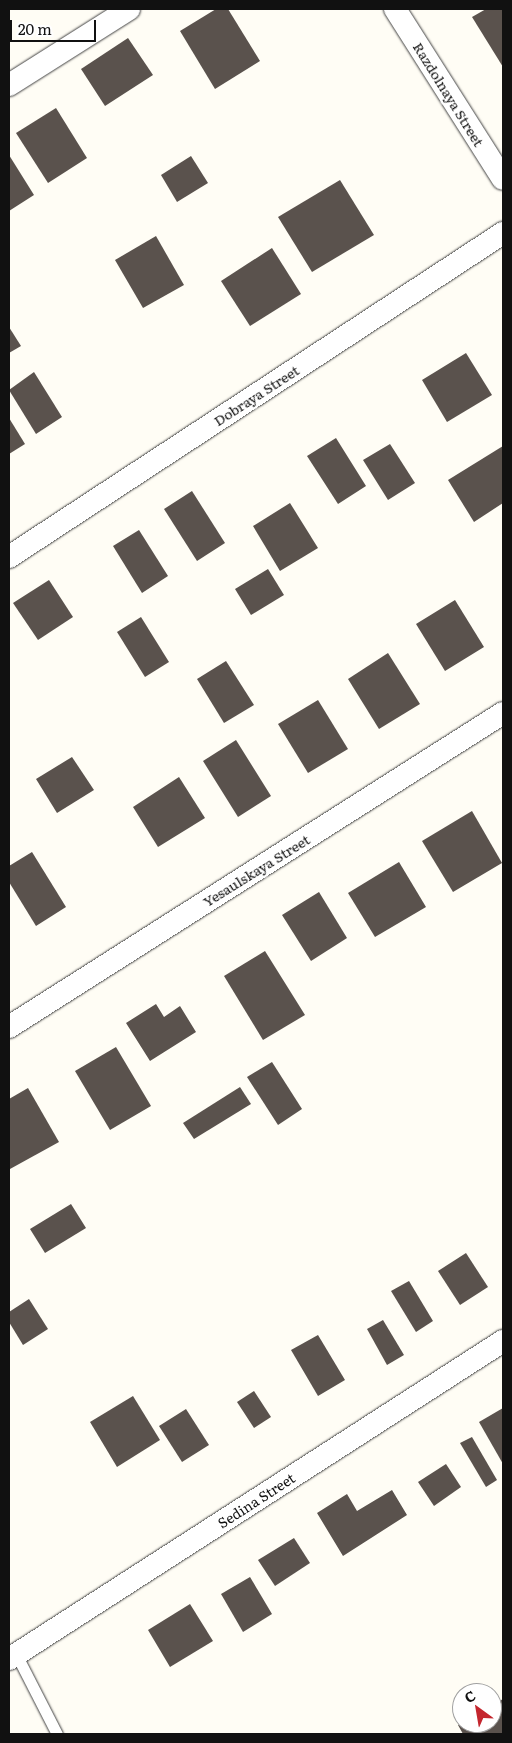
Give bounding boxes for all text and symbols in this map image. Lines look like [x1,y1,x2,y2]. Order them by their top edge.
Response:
scale bar [12,10,99,42]
text: 20 m [18,17,52,40]
street label: Razdolnaya Street [410,39,488,149]
street label: Dobraya Street [210,361,302,429]
street label: Yesaulskaya Street [200,830,312,910]
street label: Sedina Street [214,1469,298,1531]
north arrow [452,1683,502,1733]
text: С [460,1685,479,1707]

